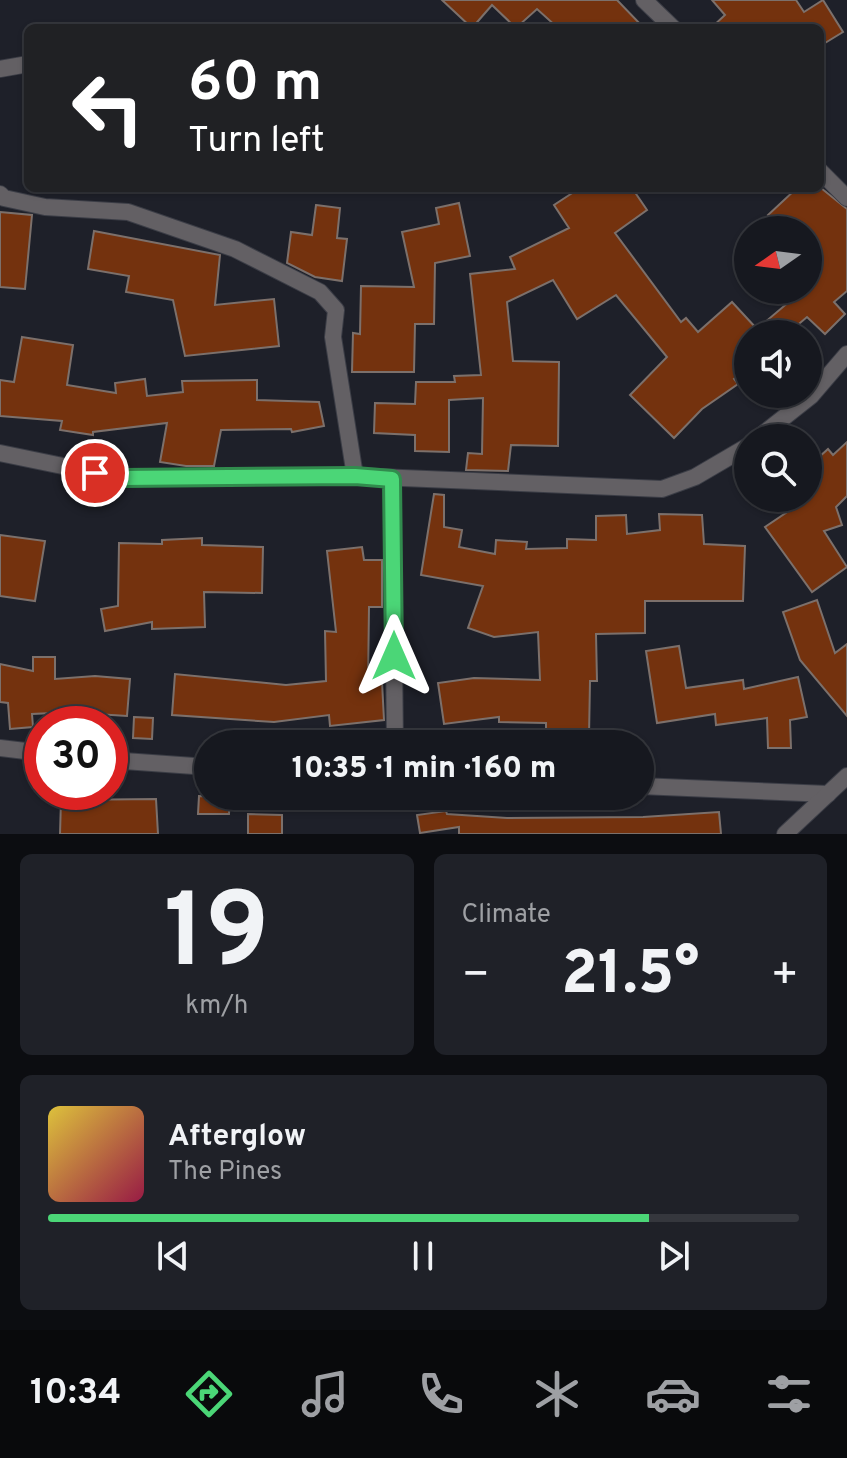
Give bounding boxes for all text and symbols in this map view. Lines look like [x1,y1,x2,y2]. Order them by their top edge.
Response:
text: 60 m [188,50,322,120]
icon: left [56,56,160,160]
text: Turn left [188,119,325,165]
north arrow [734,216,822,304]
map controls [734,216,822,512]
button: sound [734,320,822,408]
button: search [734,424,822,512]
pin [61,439,129,507]
icon: arrive [73,451,117,495]
position arrow [352,614,436,698]
speed limit sign: 30 [24,706,128,810]
text: 10:35 · 1 min · 160 m [292,751,556,788]
text: 19 [164,872,270,1004]
text: Climate [462,899,551,932]
text: 21.5° [561,939,699,1015]
text: − [462,949,490,1005]
text: + [771,949,799,1005]
text: km/h [185,990,248,1023]
text: Afterglow [168,1119,306,1156]
text: The Pines [168,1156,282,1189]
icon: previous [151,1234,195,1278]
icon: pause [401,1234,445,1278]
icon: next [652,1234,696,1278]
icon: directions [181,1366,237,1422]
icon: music [297,1366,353,1422]
icon: phone [413,1366,469,1422]
icon: climate [529,1366,585,1422]
icon: car [645,1366,701,1422]
icon: filters [761,1366,817,1422]
text: 10:34 [30,1371,121,1417]

